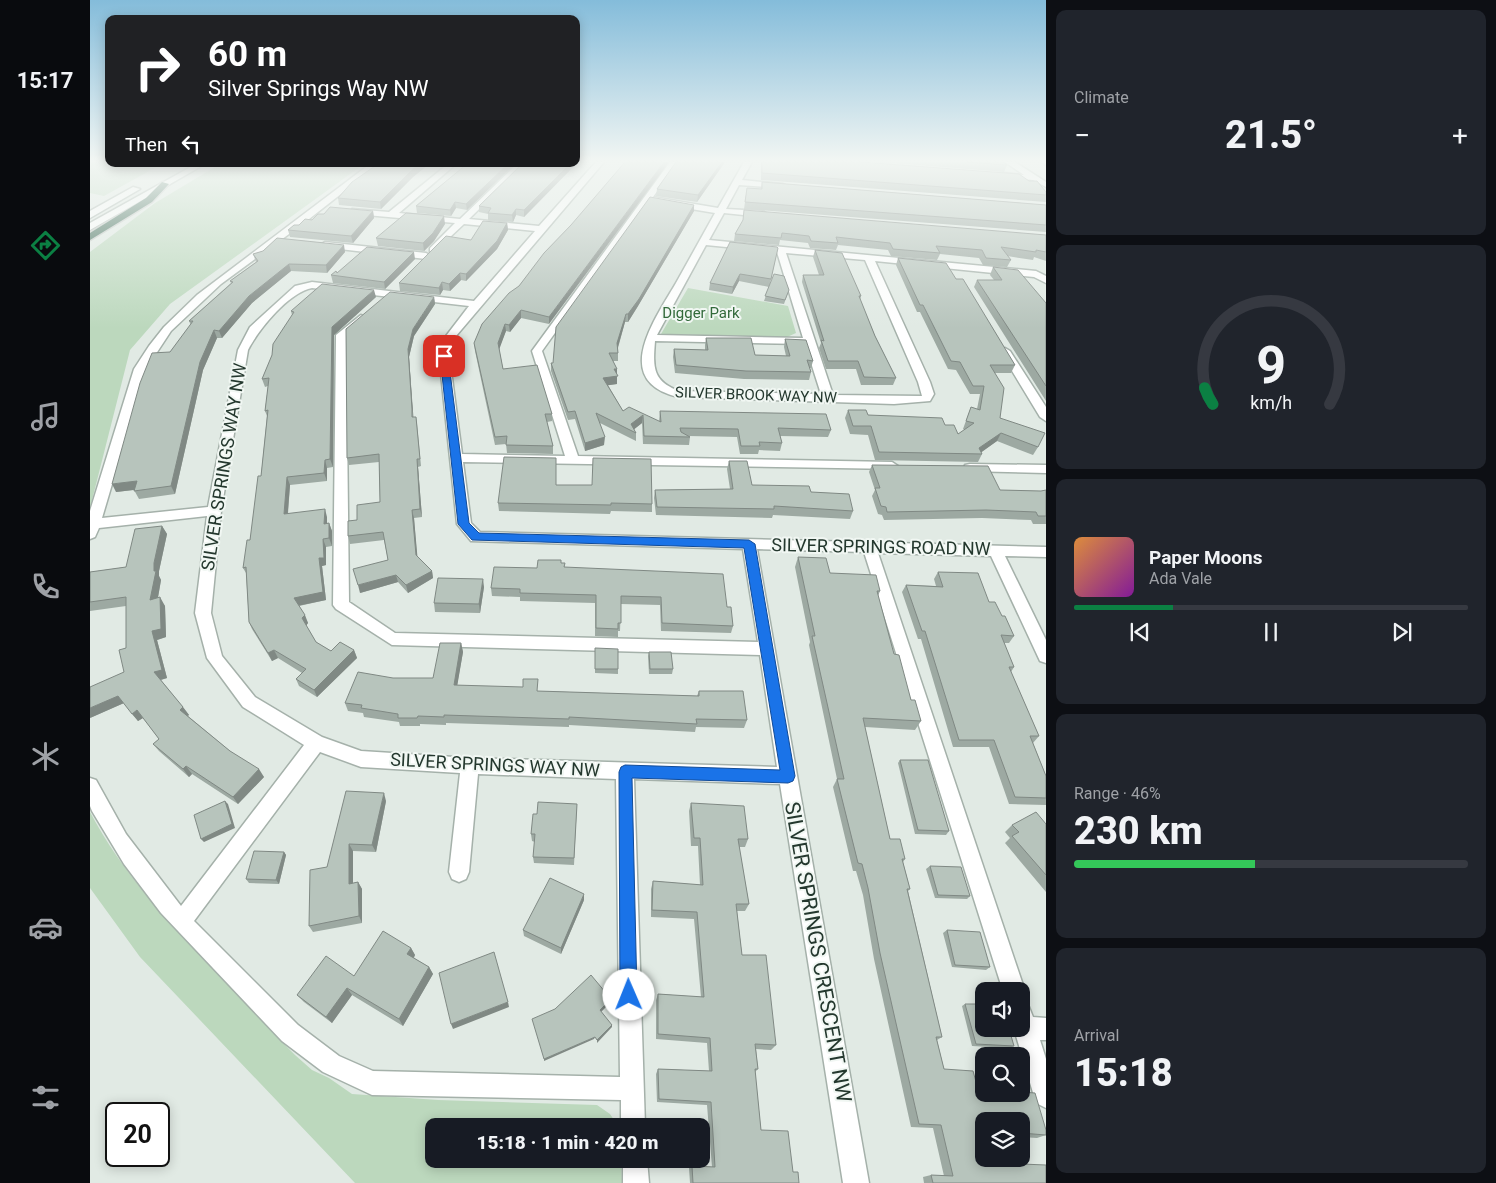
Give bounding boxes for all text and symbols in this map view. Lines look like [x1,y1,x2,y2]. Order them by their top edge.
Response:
text: 60 m [208,34,287,75]
icon: right [125,35,190,100]
text: 15:17 [17,68,73,93]
text: Silver Springs Way NW [208,76,428,101]
text: Climate [1074,88,1129,107]
text: 21.5° [1225,113,1317,157]
text: − [1074,119,1090,152]
text: + [1452,119,1468,152]
icon: left [177,130,205,158]
text: Then [125,133,167,156]
icon: directions [28,228,63,263]
park label: Digger Park [662,304,740,322]
pin [423,335,465,377]
text: 9 [1256,335,1286,396]
icon: arrive [430,342,458,370]
street label: SILVER SPRINGS WAY NW [197,362,250,572]
street label: SILVER BROOK WAY NW [675,383,837,407]
text: km/h [1250,392,1292,413]
icon: music [28,399,63,434]
street label: SILVER SPRINGS ROAD NW [771,534,991,559]
text: Paper Moons [1149,546,1262,569]
icon: phone [28,569,63,604]
text: Ada Vale [1149,569,1212,588]
icon: previous [1126,618,1154,646]
icon: pause [1257,618,1285,646]
icon: next [1388,618,1416,646]
icon: climate [28,739,63,774]
street label: SILVER SPRINGS WAY NW [390,749,600,780]
text: Range · 46% [1074,784,1161,803]
street label: SILVER SPRINGS CRESCENT NW [780,800,856,1104]
text: 230 km [1074,809,1203,853]
icon: car [28,910,63,945]
position arrow [602,968,654,1020]
map controls [975,982,1030,1167]
button: sound [975,982,1030,1037]
text: Arrival [1074,1026,1119,1045]
button: search [975,1047,1030,1102]
text: 15:18 [1074,1051,1173,1095]
icon: filters [28,1080,63,1115]
speed limit sign: 20 [105,1102,170,1167]
button: layers [975,1112,1030,1167]
text: 15:18 · 1 min · 420 m [476,1131,659,1154]

